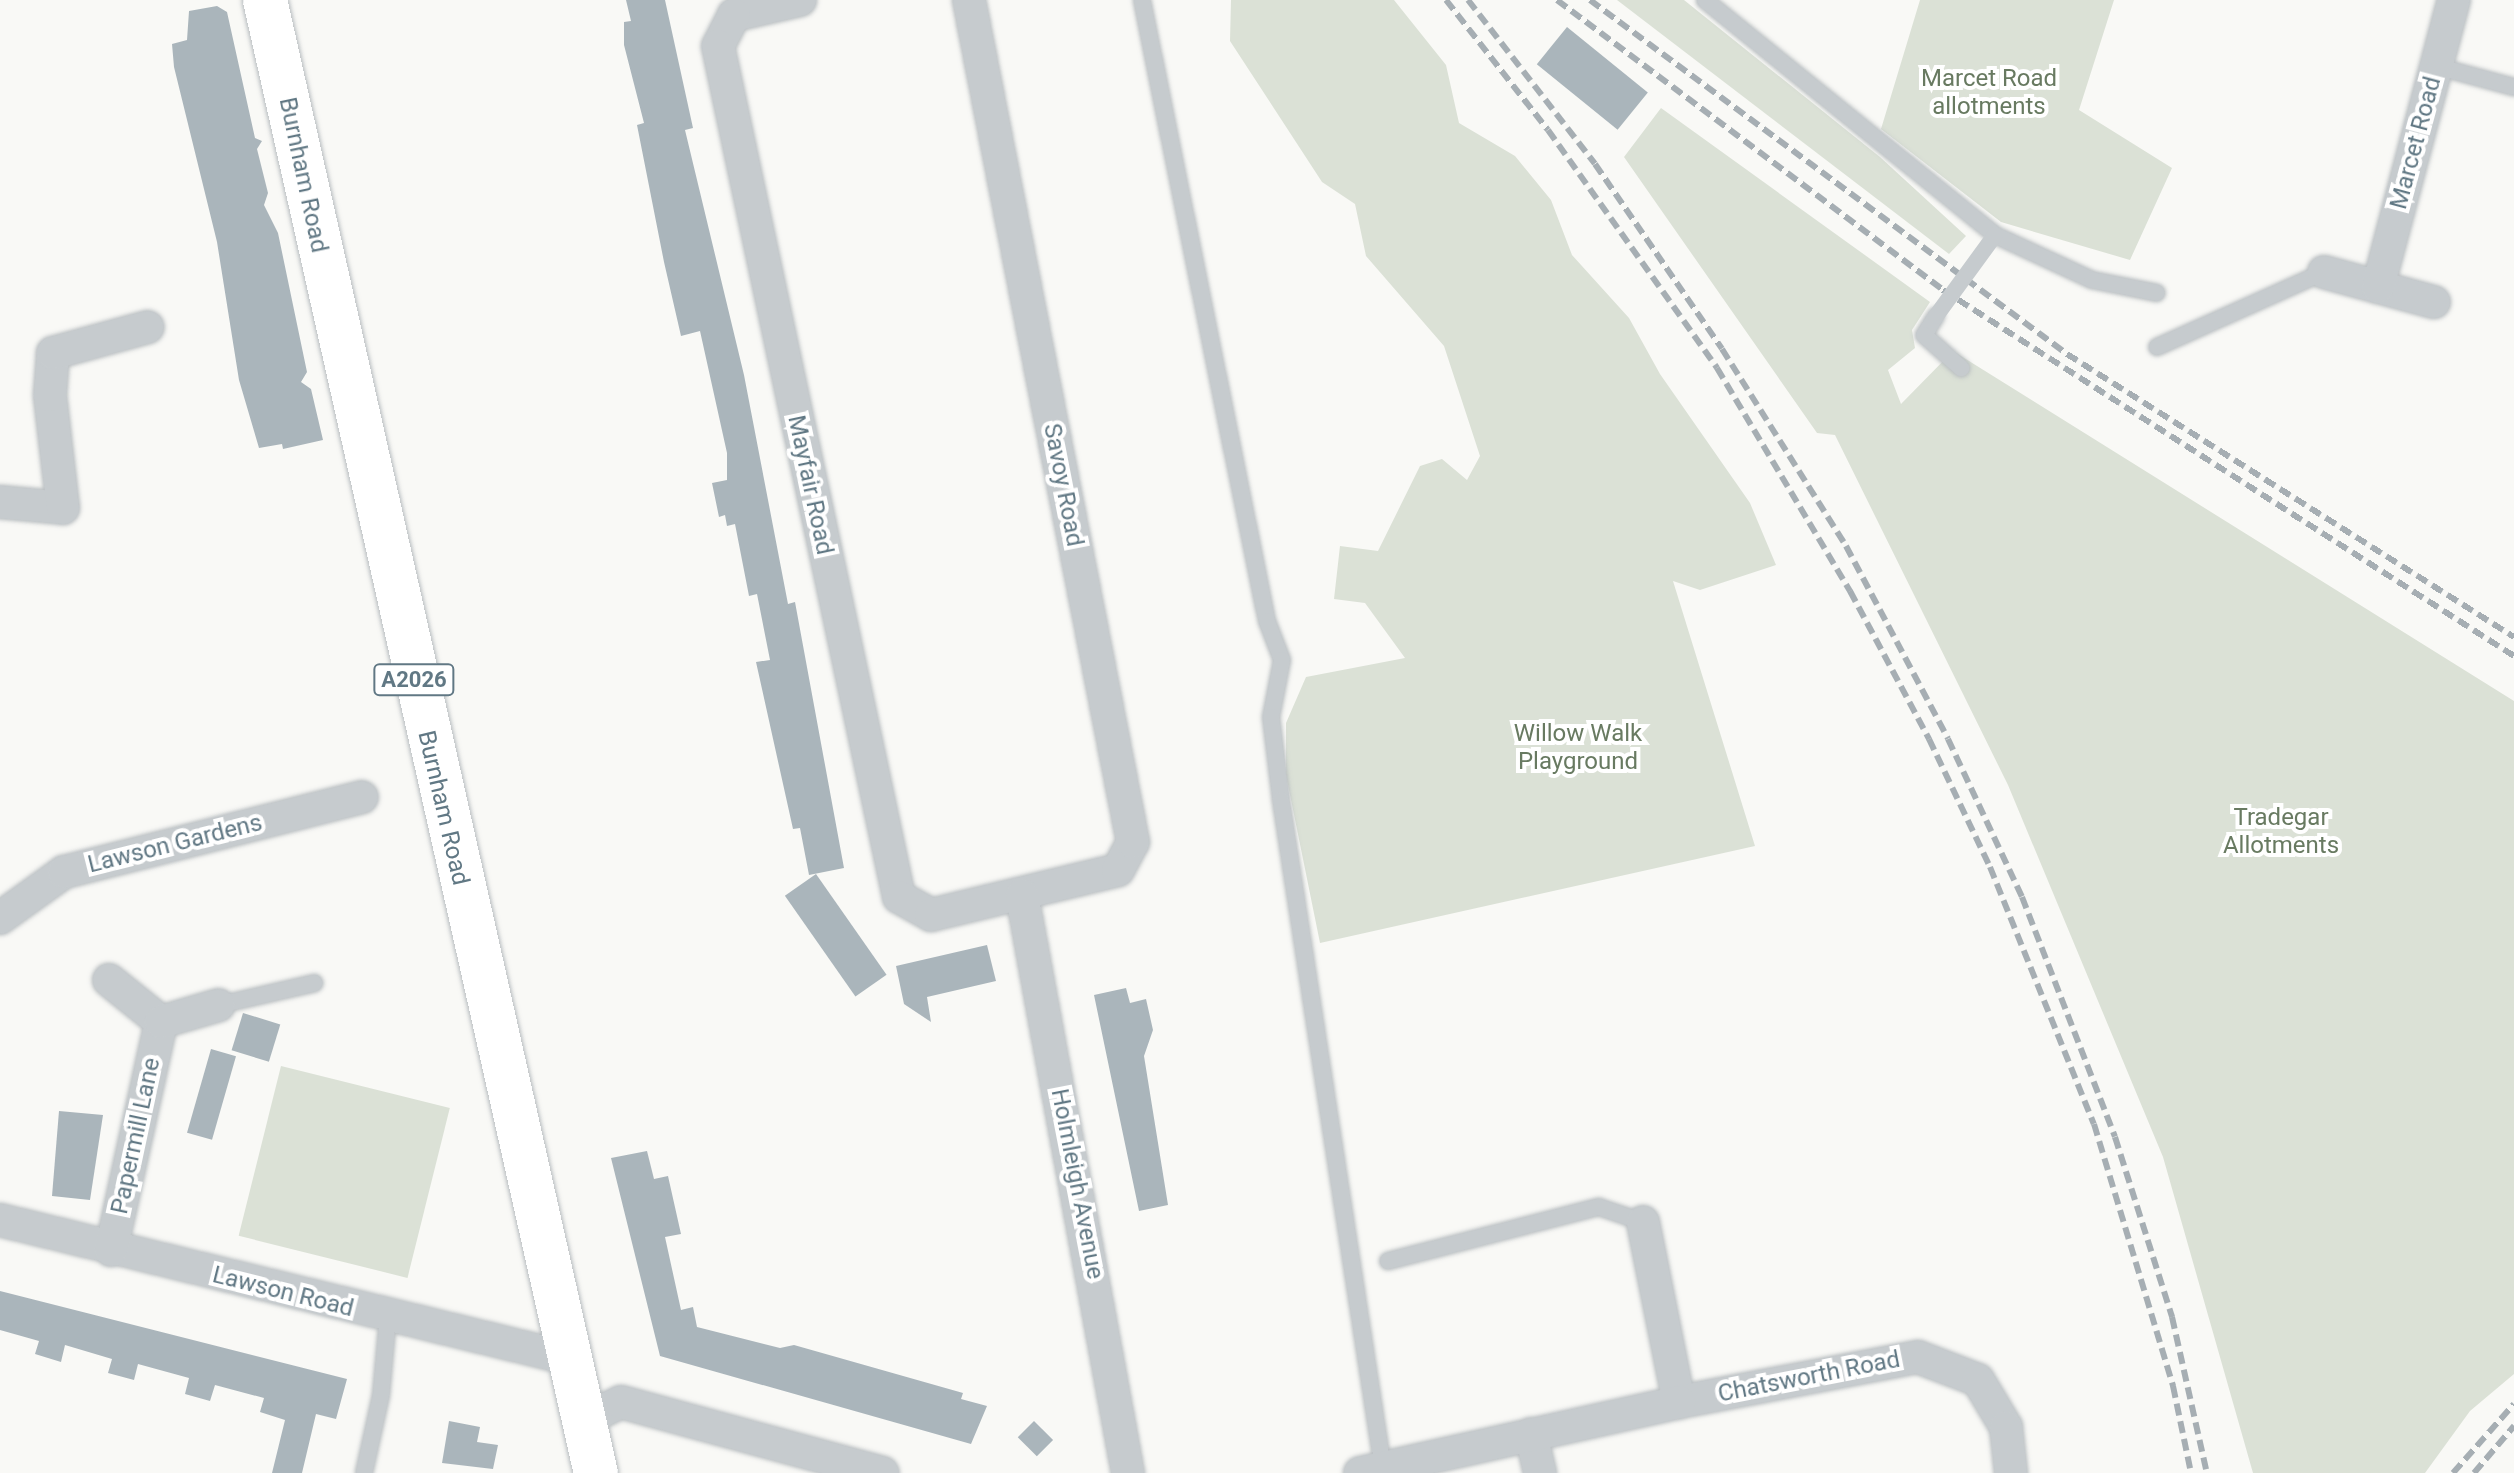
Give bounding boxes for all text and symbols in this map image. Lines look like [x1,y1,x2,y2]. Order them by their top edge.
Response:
park label: Marcet Road allotments [1921,65,2057,121]
street label: Marcet Road [2384,74,2448,212]
street label: Burnham Road [272,95,334,255]
street label: Mayfair Road [781,413,839,557]
street label: Savoy Road [1037,421,1089,549]
road number: A2026 [372,662,456,698]
park label: Willow Walk Playground [1514,720,1642,776]
street label: Burnham Road [411,728,475,888]
park label: Tradegar Allotments [2223,804,2339,860]
street label: Lawson Gardens [85,808,265,880]
street label: Papermill Lane [105,1055,167,1217]
street label: Holmleigh Avenue [1044,1086,1110,1282]
street label: Lawson Road [209,1261,357,1323]
street label: Chatsworth Road [1716,1345,1902,1409]

